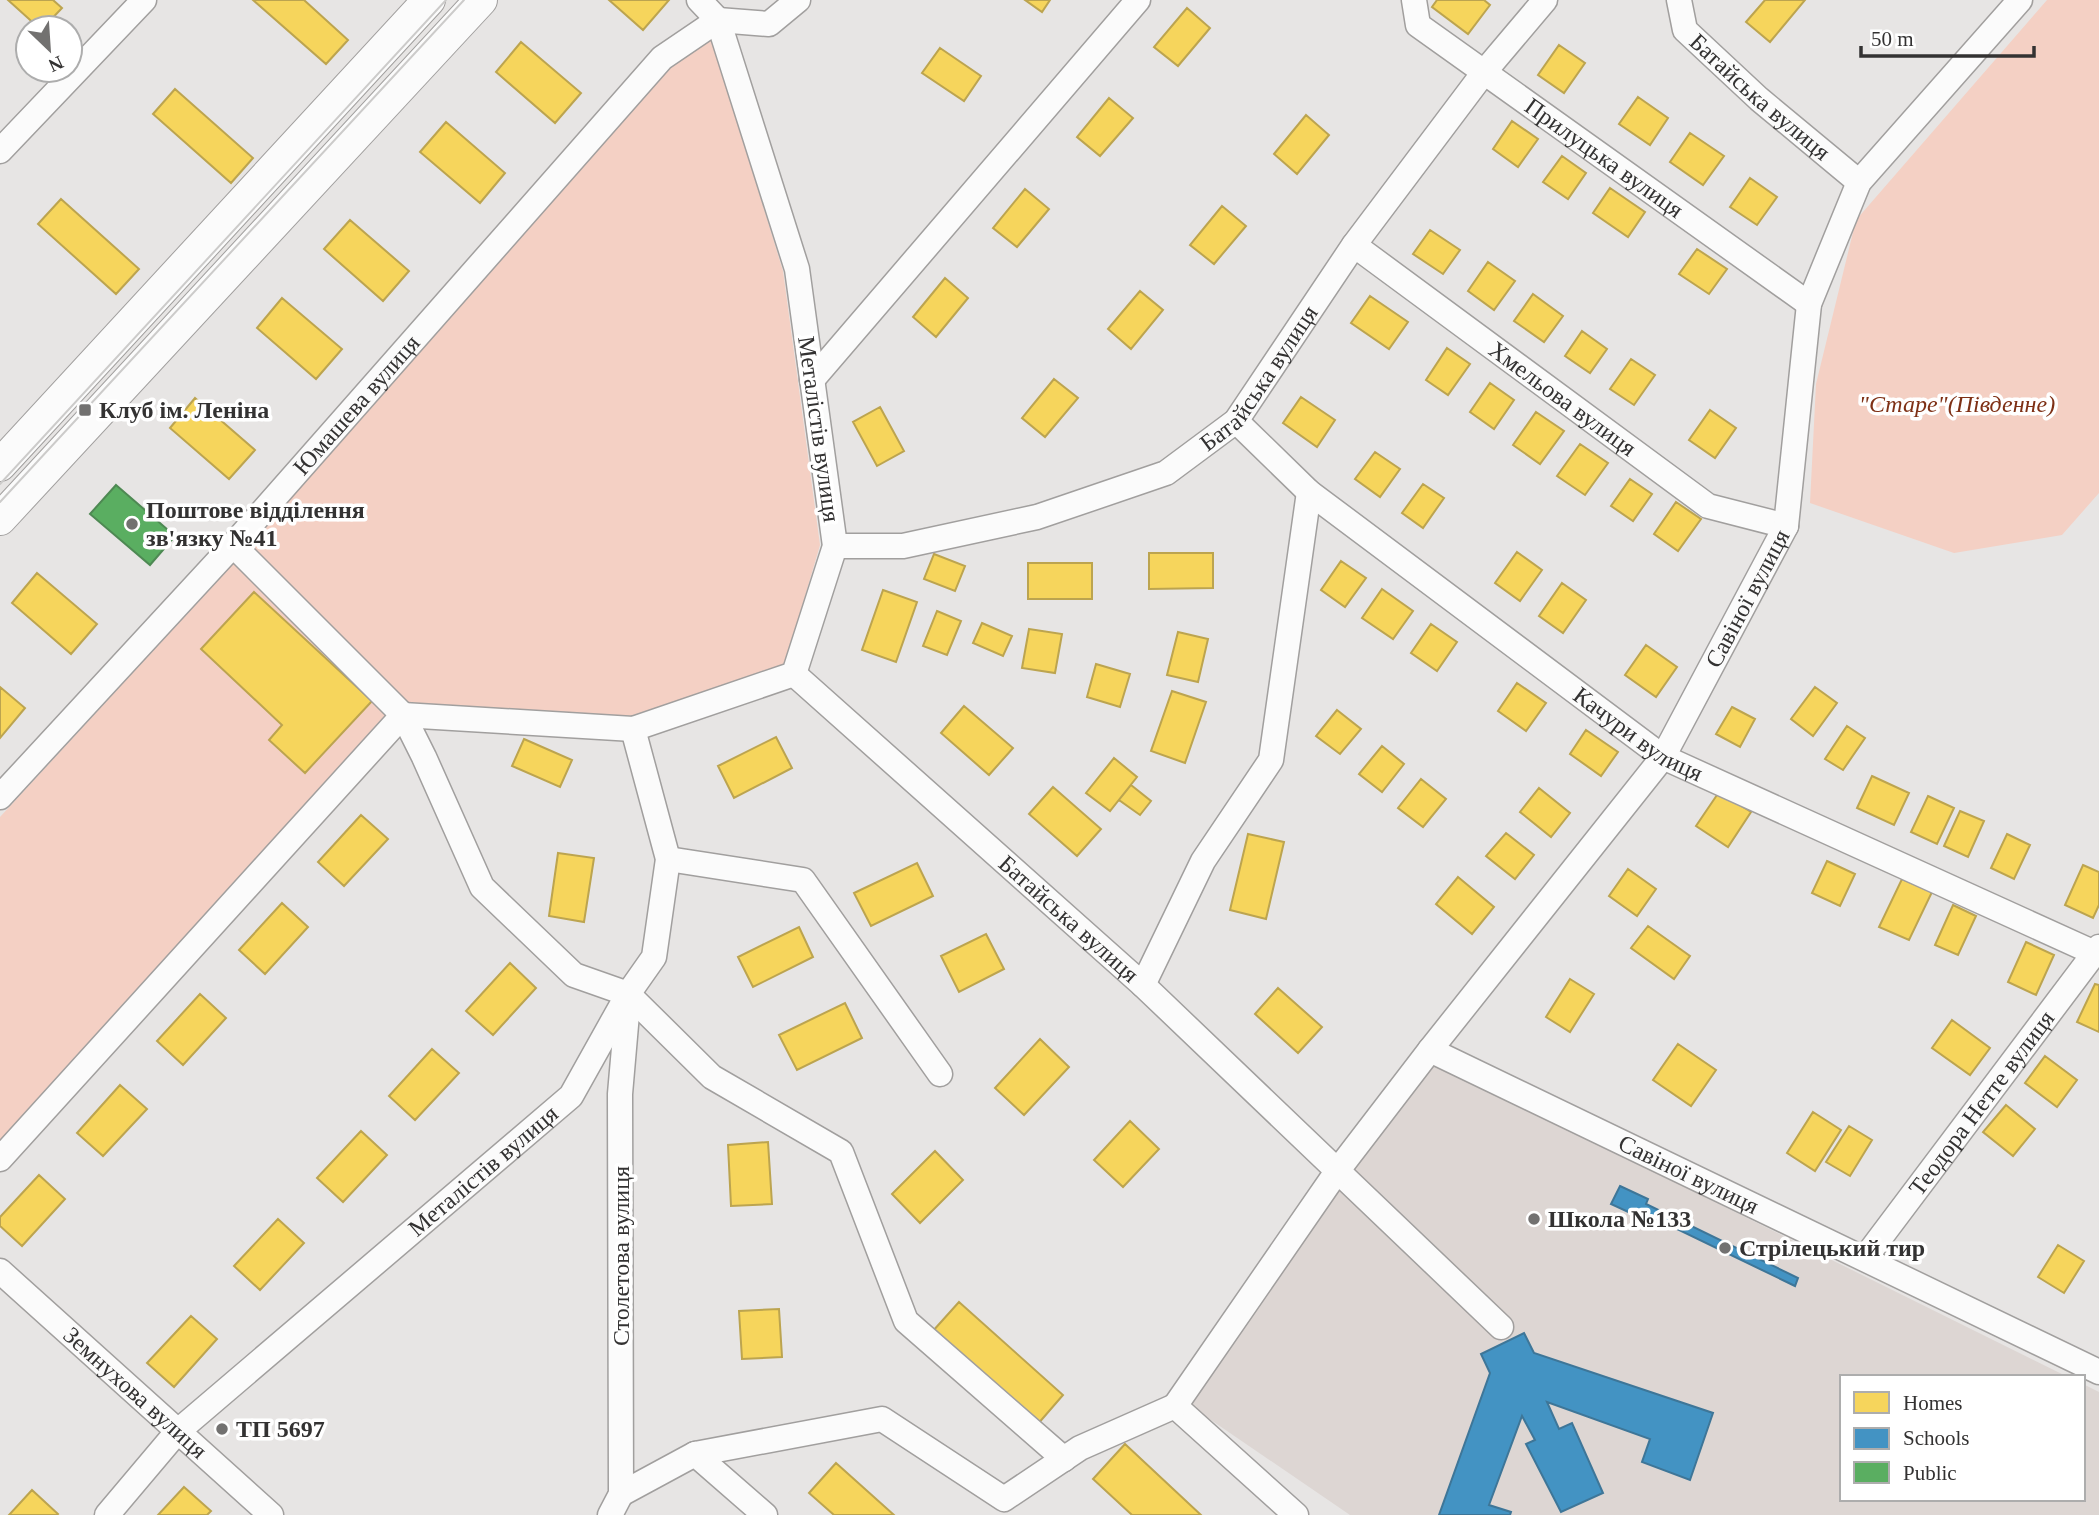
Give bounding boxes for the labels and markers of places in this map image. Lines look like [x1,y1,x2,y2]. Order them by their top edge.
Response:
place label: Клуб ім. Леніна [99,397,269,423]
marker: Клуб ім. Леніна [77,402,93,418]
place label: Поштове відділення зв'язку №41 [146,497,365,551]
marker: Поштове відділення зв'язку №41 [124,516,140,532]
place label: Школа №133 [1548,1206,1691,1232]
marker: Школа №133 [1526,1211,1542,1227]
place label: Стрілецький тир [1739,1235,1925,1261]
marker: Стрілецький тир [1717,1240,1733,1256]
place label: ТП 5697 [236,1416,325,1442]
marker: ТП 5697 [214,1421,230,1437]

